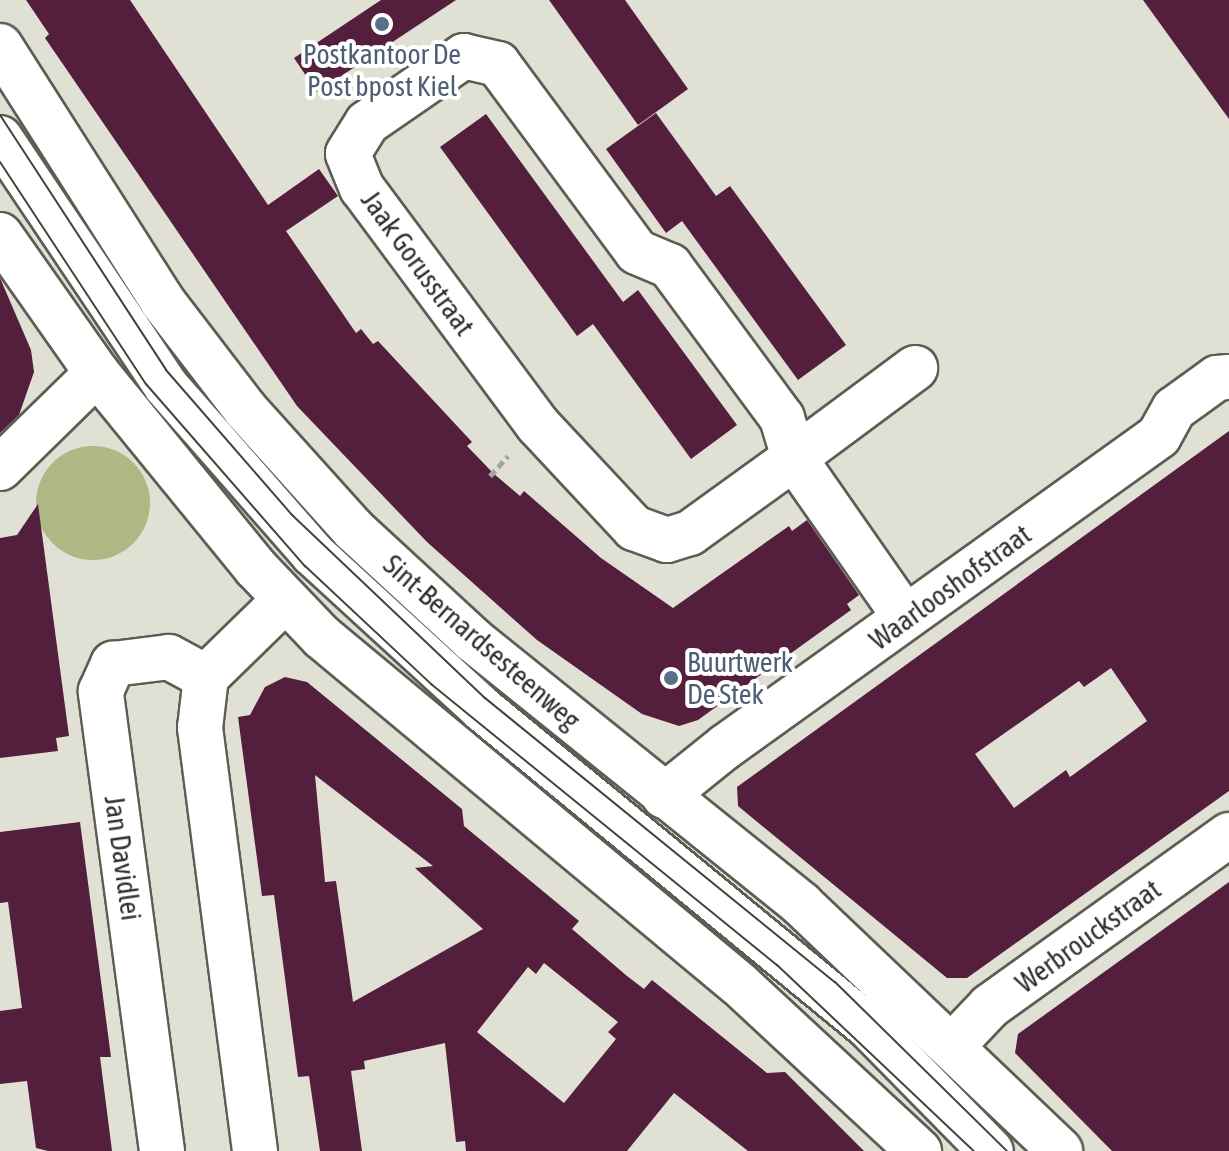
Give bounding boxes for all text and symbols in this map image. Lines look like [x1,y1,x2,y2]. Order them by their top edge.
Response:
marker: Postkantoor De Post bpost Kiel [373,15,391,33]
place label: Postkantoor De Post bpost Kiel [303,37,461,103]
street label: Jaak Gorusstraat [354,184,482,342]
street label: Waarlooshofstraat [863,517,1037,657]
street label: Sint-Bernardsesteenweg [377,547,587,737]
place label: Buurtwerk De Stek [687,645,793,711]
marker: Buurtwerk De Stek [662,669,680,687]
street label: Jan Davidlei [98,793,148,923]
street label: Werbrouckstraat [1009,872,1167,1000]

